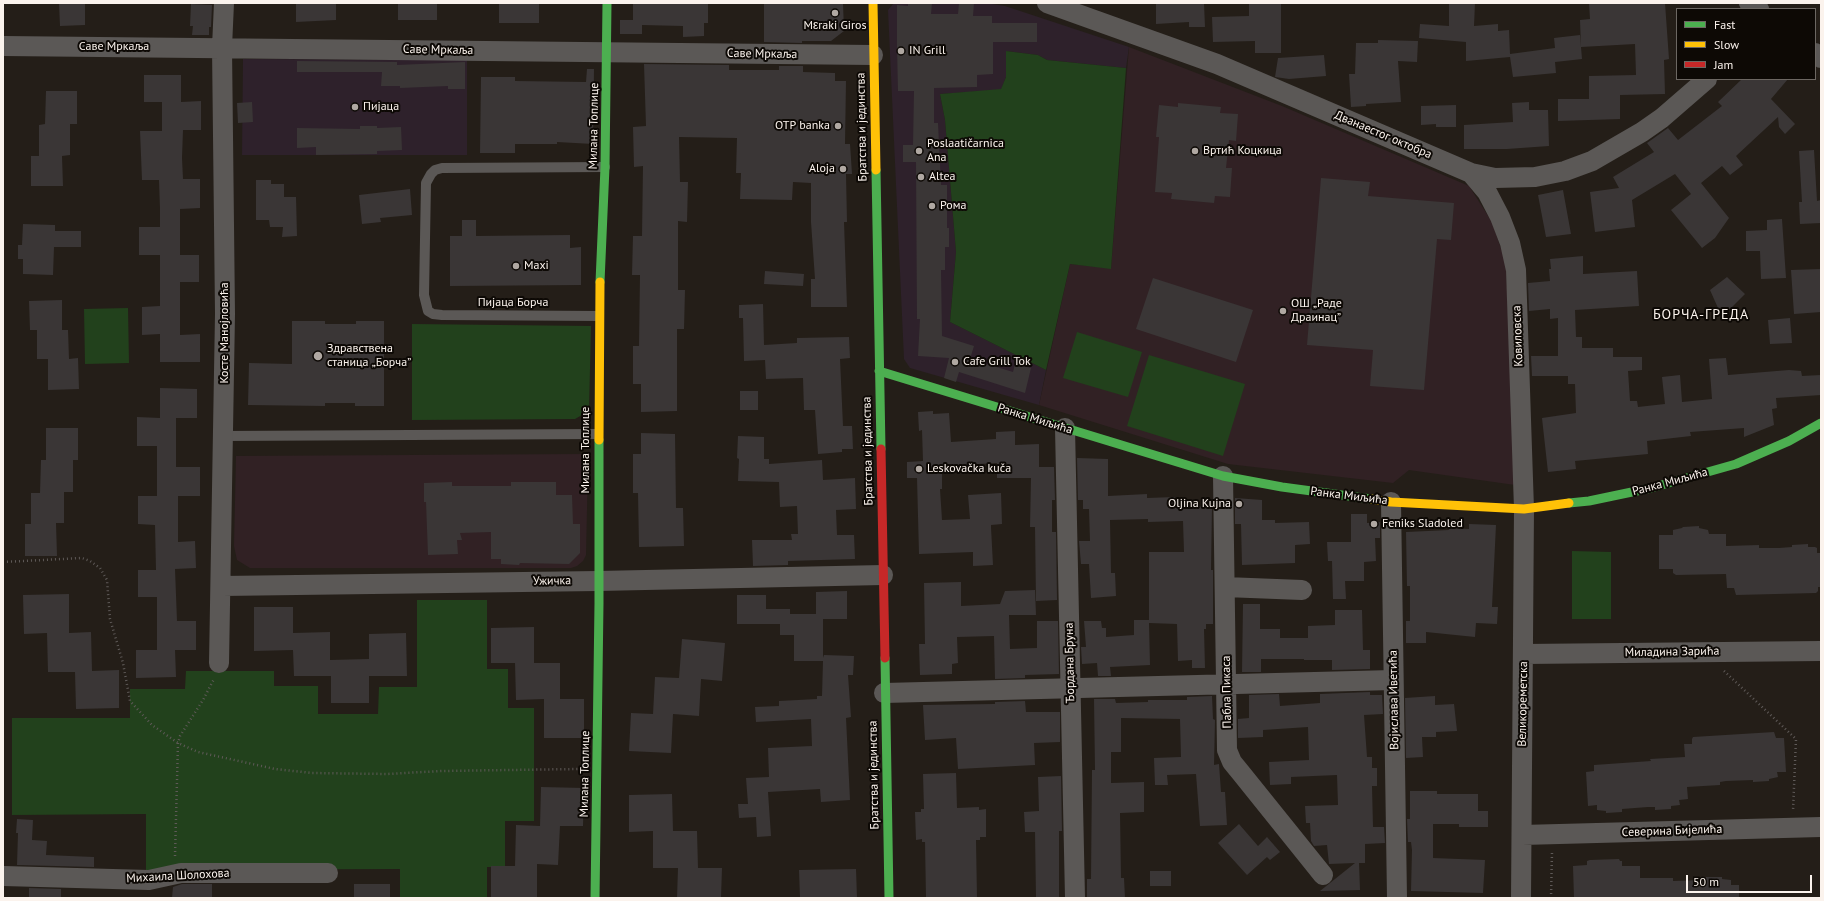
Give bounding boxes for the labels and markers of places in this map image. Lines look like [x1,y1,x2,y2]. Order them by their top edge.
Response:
marker: Mεraki Giros [830,8,840,18]
place label: Mεraki Giros [803,19,867,33]
place label: IN Grill [909,44,945,58]
marker: IN Grill [896,46,906,56]
place label: Пијаца [363,100,399,114]
marker: Пијаца [350,102,360,112]
place label: OTP banka [775,119,830,133]
marker: OTP banka [833,121,843,131]
place label: Poslaatičarnica Ana [927,137,1004,165]
place label: Вртић Коцкица [1203,144,1282,158]
marker: Poslaatičarnica Ana [914,146,924,156]
marker: Вртић Коцкица [1190,146,1200,156]
place label: Aloja [809,162,835,176]
marker: Aloja [838,164,848,174]
place label: Altea [929,170,956,184]
marker: Altea [916,172,926,182]
place label: Рома [940,199,966,213]
marker: Рома [927,201,937,211]
place label: Maxi [524,259,549,273]
marker: Maxi [511,261,521,271]
place label: ОШ „Раде Драинац” [1291,297,1342,325]
marker: ОШ „Раде Драинац” [1278,306,1288,316]
place label: Здравствена станица „Борча” [327,342,411,370]
marker: Здравствена станица „Борча” [312,350,324,362]
place label: Cafe Grill Tok [963,355,1031,369]
marker: Cafe Grill Tok [950,357,960,367]
place label: Leskovačka kuča [927,462,1011,476]
marker: Leskovačka kuča [914,464,924,474]
place label: Oljina Kujna [1168,497,1231,511]
marker: Oljina Kujna [1234,499,1244,509]
place label: Feniks Sladoled [1382,517,1463,531]
marker: Feniks Sladoled [1369,519,1379,529]

